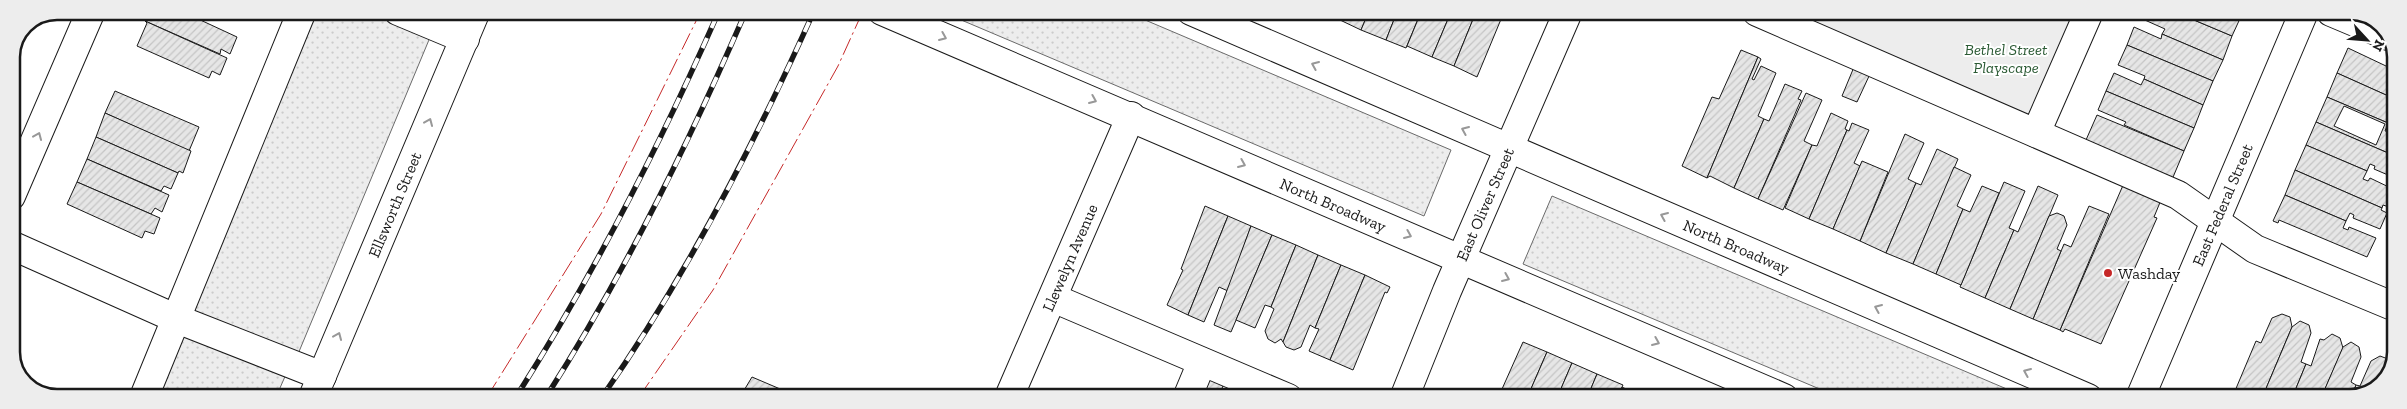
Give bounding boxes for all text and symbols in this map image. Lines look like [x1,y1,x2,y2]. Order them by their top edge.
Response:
north arrow [2342,15,2392,65]
one-way arrow [938,31,947,42]
text: N [2368,37,2388,54]
park label: Bethel Street Playscape [1964,40,2048,77]
one-way arrow [1311,61,1320,72]
one-way arrow [1088,94,1097,105]
one-way arrow [423,118,434,127]
one-way arrow [1461,125,1470,136]
one-way arrow [31,132,42,141]
street label: East Federal Street [2188,141,2257,269]
street label: East Oliver Street [1452,145,1518,264]
street label: Ellsworth Street [364,149,425,260]
one-way arrow [1237,158,1246,169]
street label: North Broadway [1277,174,1390,237]
street label: Llewelyn Avenue [1038,201,1102,314]
one-way arrow [1660,212,1669,223]
street label: North Broadway [1680,216,1793,278]
one-way arrow [1403,229,1412,240]
place label: Washday [2118,264,2181,283]
marker: Washday [2102,267,2114,279]
one-way arrow [1501,272,1510,282]
one-way arrow [1874,303,1883,314]
one-way arrow [332,332,343,341]
one-way arrow [1651,336,1660,347]
one-way arrow [2024,367,2032,377]

